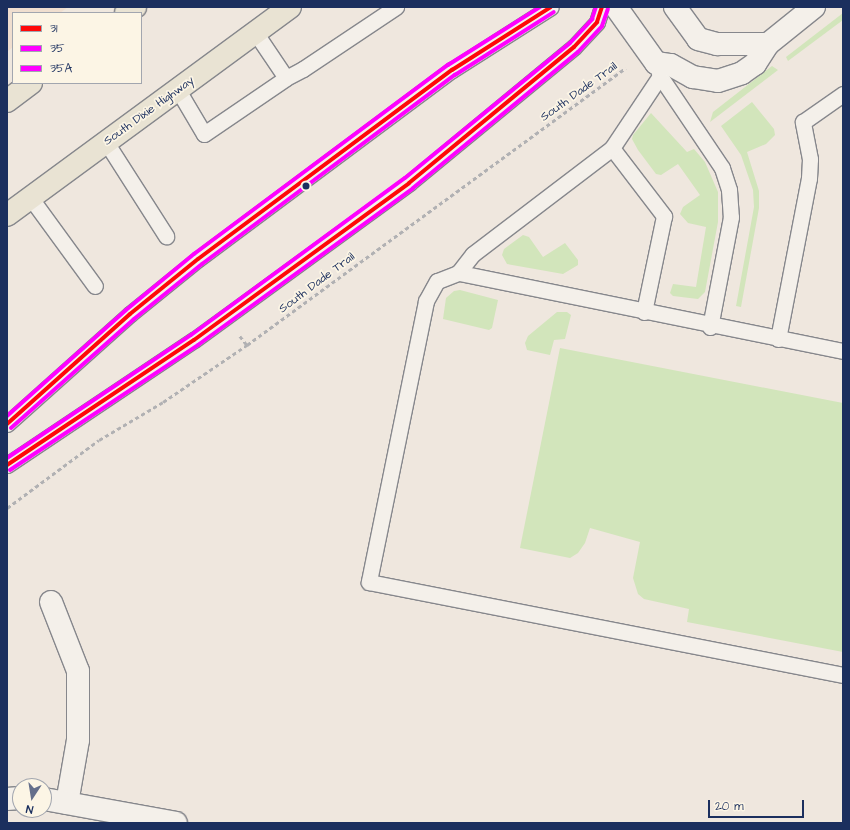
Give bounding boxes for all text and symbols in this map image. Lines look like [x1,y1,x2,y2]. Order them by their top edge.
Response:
legend [12,12,142,84]
text: 31 [50,20,58,37]
text: 35 [50,40,65,57]
street label: South Dade Trail [538,59,620,125]
text: 35A [50,60,72,77]
street label: South Dixie Highway [101,73,197,149]
unlabelled marker [301,181,311,191]
street label: South Dade Trail [276,250,358,316]
north arrow [12,778,52,818]
scale bar [710,792,806,818]
text: 20 m [715,798,744,815]
text: N [25,801,35,817]

